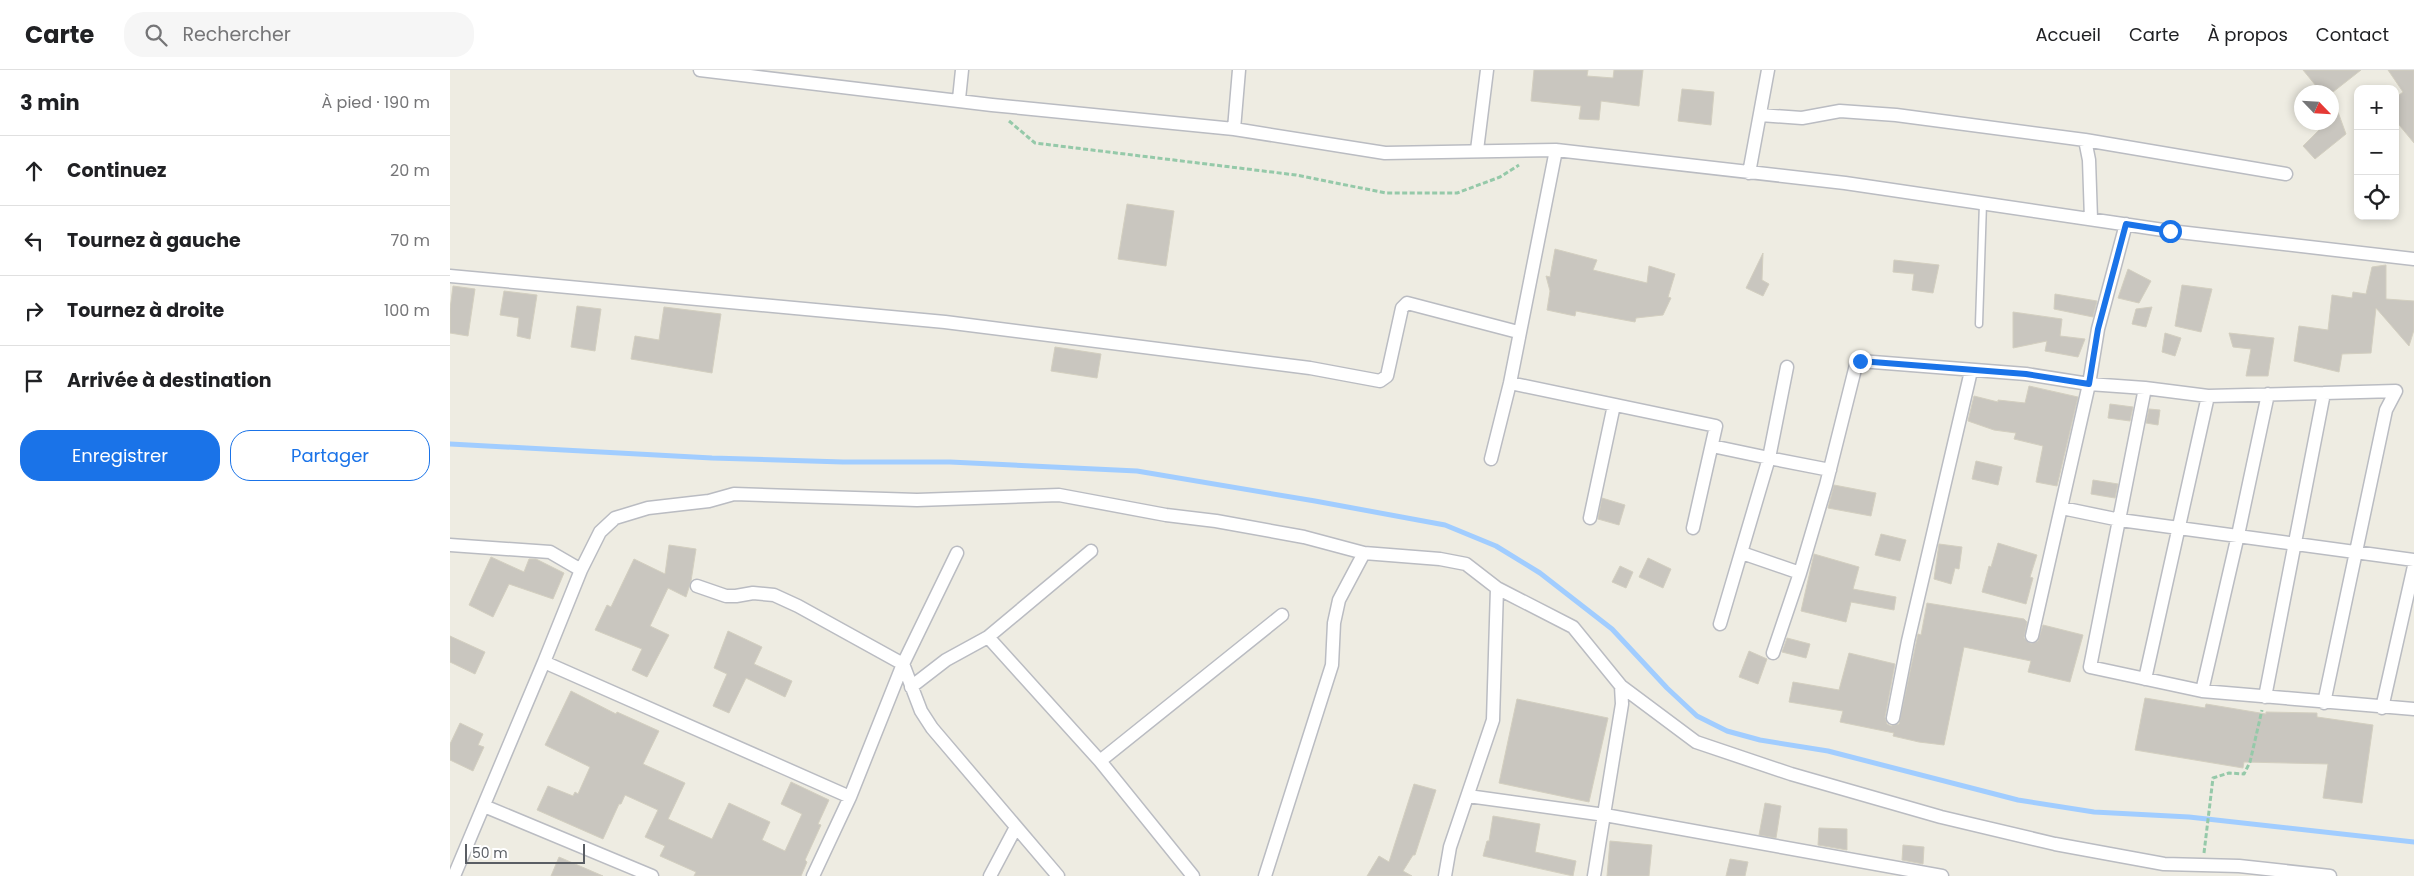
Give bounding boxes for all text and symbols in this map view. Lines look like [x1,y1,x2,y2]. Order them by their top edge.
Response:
search box [124,12,474,57]
text: Carte [25,18,94,51]
icon: search [142,21,170,49]
text: Rechercher [182,21,291,48]
text: Accueil [2035,22,2101,47]
text: Carte [2129,22,2179,47]
text: À propos [2207,22,2288,47]
text: Contact [2316,22,2389,47]
north arrow [2294,85,2339,130]
map controls [2354,85,2399,220]
button: + [2354,85,2399,130]
text: 3 min [20,88,80,117]
text: À pied · 190 m [322,91,430,114]
button: − [2354,130,2399,175]
icon: ahead [20,157,48,185]
text: Continuez [67,157,166,184]
text: 20 m [390,159,430,182]
button: locate [2354,175,2399,220]
route start [2159,220,2182,243]
icon: left [20,227,48,255]
text: Tournez à gauche [67,227,241,254]
text: 70 m [390,229,430,252]
icon: right [20,297,48,325]
text: Tournez à droite [67,297,224,324]
text: 100 m [384,299,430,322]
route end [1849,350,1872,373]
icon: arrive [20,367,48,395]
text: Arrivée à destination [67,367,272,394]
button: Enregistrer [20,430,220,481]
button: Partager [230,430,430,481]
scale bar [465,841,585,864]
text: 50 m [472,843,508,863]

